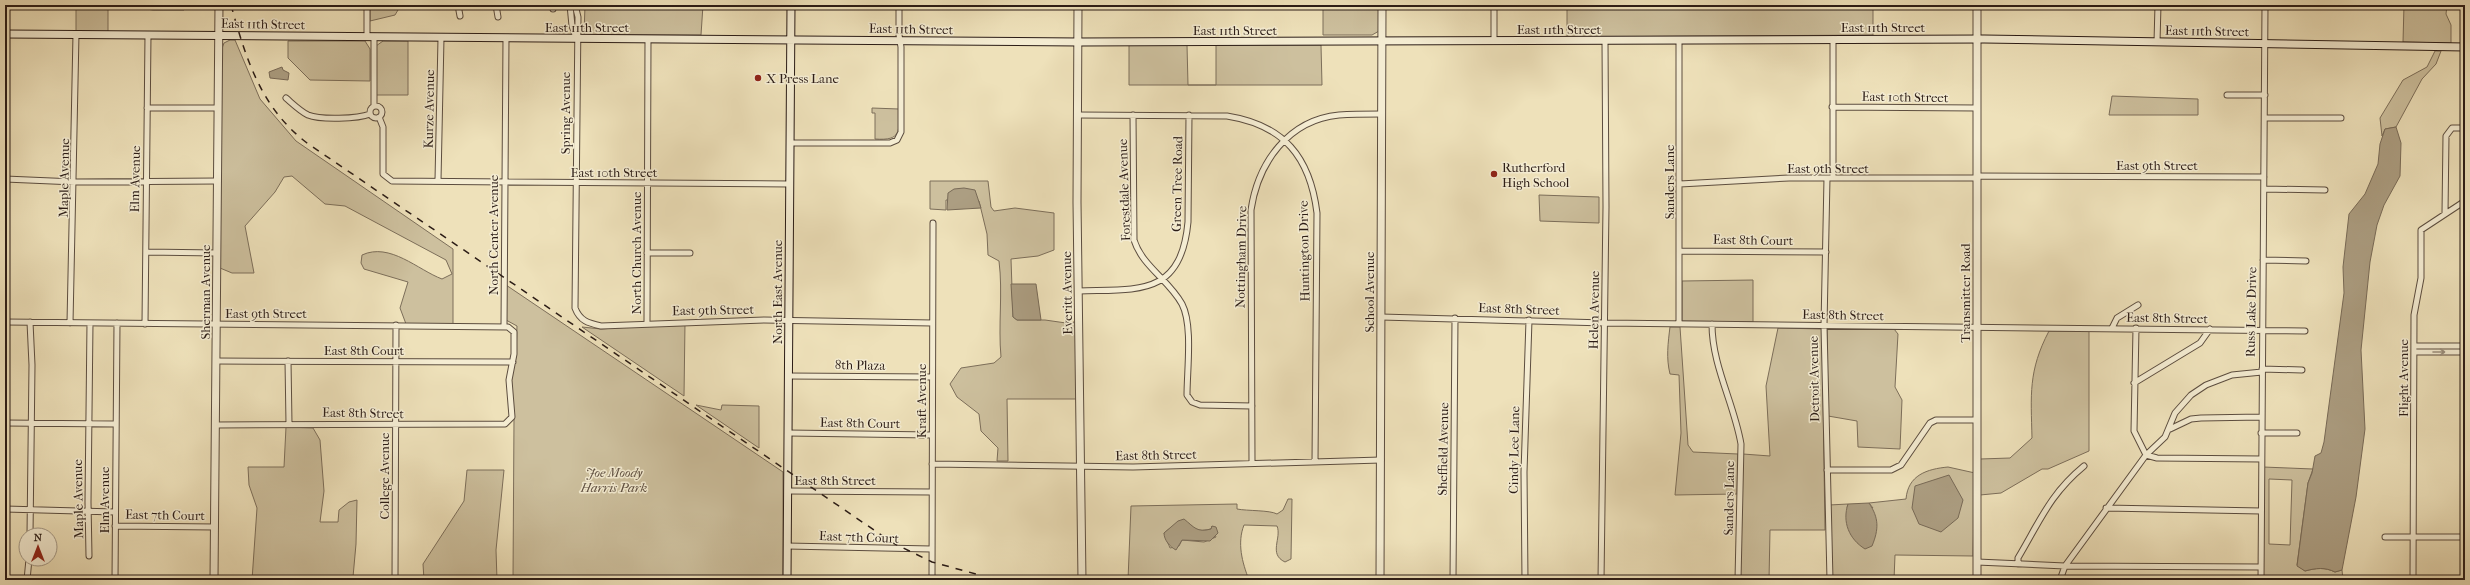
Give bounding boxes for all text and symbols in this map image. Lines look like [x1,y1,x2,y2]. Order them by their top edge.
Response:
street label: East 11th Street [221,16,306,32]
street label: East 11th Street [545,20,630,35]
street label: East 11th Street [1841,20,1926,35]
street label: East 11th Street [869,21,954,37]
street label: East 11th Street [1517,22,1602,37]
street label: East 11th Street [1193,23,1278,38]
street label: East 11th Street [2165,23,2250,39]
street label: Kurze Avenue [421,69,437,149]
street label: Spring Avenue [558,71,573,154]
place label: X Press Lane [766,71,839,86]
marker: X Press Lane [753,73,763,83]
street label: East 10th Street [1861,89,1949,105]
street label: Green Tree Road [1169,135,1185,232]
street label: Maple Avenue [56,138,72,218]
street label: Forestdale Avenue [1115,138,1133,241]
street label: Sanders Lane [1662,144,1677,219]
street label: Elm Avenue [127,145,143,213]
street label: East 9th Street [2116,158,2198,173]
place label: Rutherford High School [1502,160,1570,190]
street label: East 9th Street [1787,161,1869,176]
street label: East 10th Street [571,165,658,180]
marker: Rutherford High School [1489,169,1499,179]
street label: North Center Avenue [486,174,501,295]
street label: North Church Avenue [629,191,644,314]
street label: Huntington Drive [1296,200,1312,302]
street label: Nottingham Drive [1233,205,1249,308]
street label: East 8th Court [1713,232,1794,248]
street label: North East Avenue [770,239,785,344]
street label: Transmitter Road [1958,242,1973,343]
street label: Sherman Avenue [198,244,213,340]
street label: Everitt Avenue [1059,250,1075,335]
street label: School Avenue [1362,251,1377,333]
street label: Russ Lake Drive [2243,266,2259,357]
street label: Helen Avenue [1586,270,1602,349]
street label: East 8th Street [1478,300,1560,318]
street label: East 9th Street [672,302,754,318]
street label: East 9th Street [225,306,307,321]
street label: East 8th Street [1802,307,1884,323]
street label: East 8th Street [2126,310,2208,326]
street label: Detroit Avenue [1806,335,1822,422]
street label: Flight Avenue [2396,338,2411,417]
street label: East 8th Court [324,343,404,358]
one-way arrow [2432,348,2445,356]
street label: 8th Plaza [835,357,886,373]
street label: Kraft Avenue [914,363,929,438]
street label: Sheffield Avenue [1435,402,1451,496]
street label: East 8th Street [322,405,404,421]
street label: Cindy Lee Lane [1506,405,1522,494]
street label: East 8th Court [820,415,901,431]
street label: College Avenue [377,432,392,519]
street label: East 8th Street [1115,447,1197,463]
street label: Maple Avenue [70,459,86,539]
street label: Sanders Lane [1721,460,1737,535]
park label: Joe Moody Harris Park [580,465,648,495]
street label: Elm Avenue [97,466,112,534]
street label: East 8th Street [794,473,876,488]
street label: East 7th Court [125,507,205,523]
north arrow [18,527,58,567]
street label: East 7th Court [819,528,900,546]
text: N [34,531,43,544]

